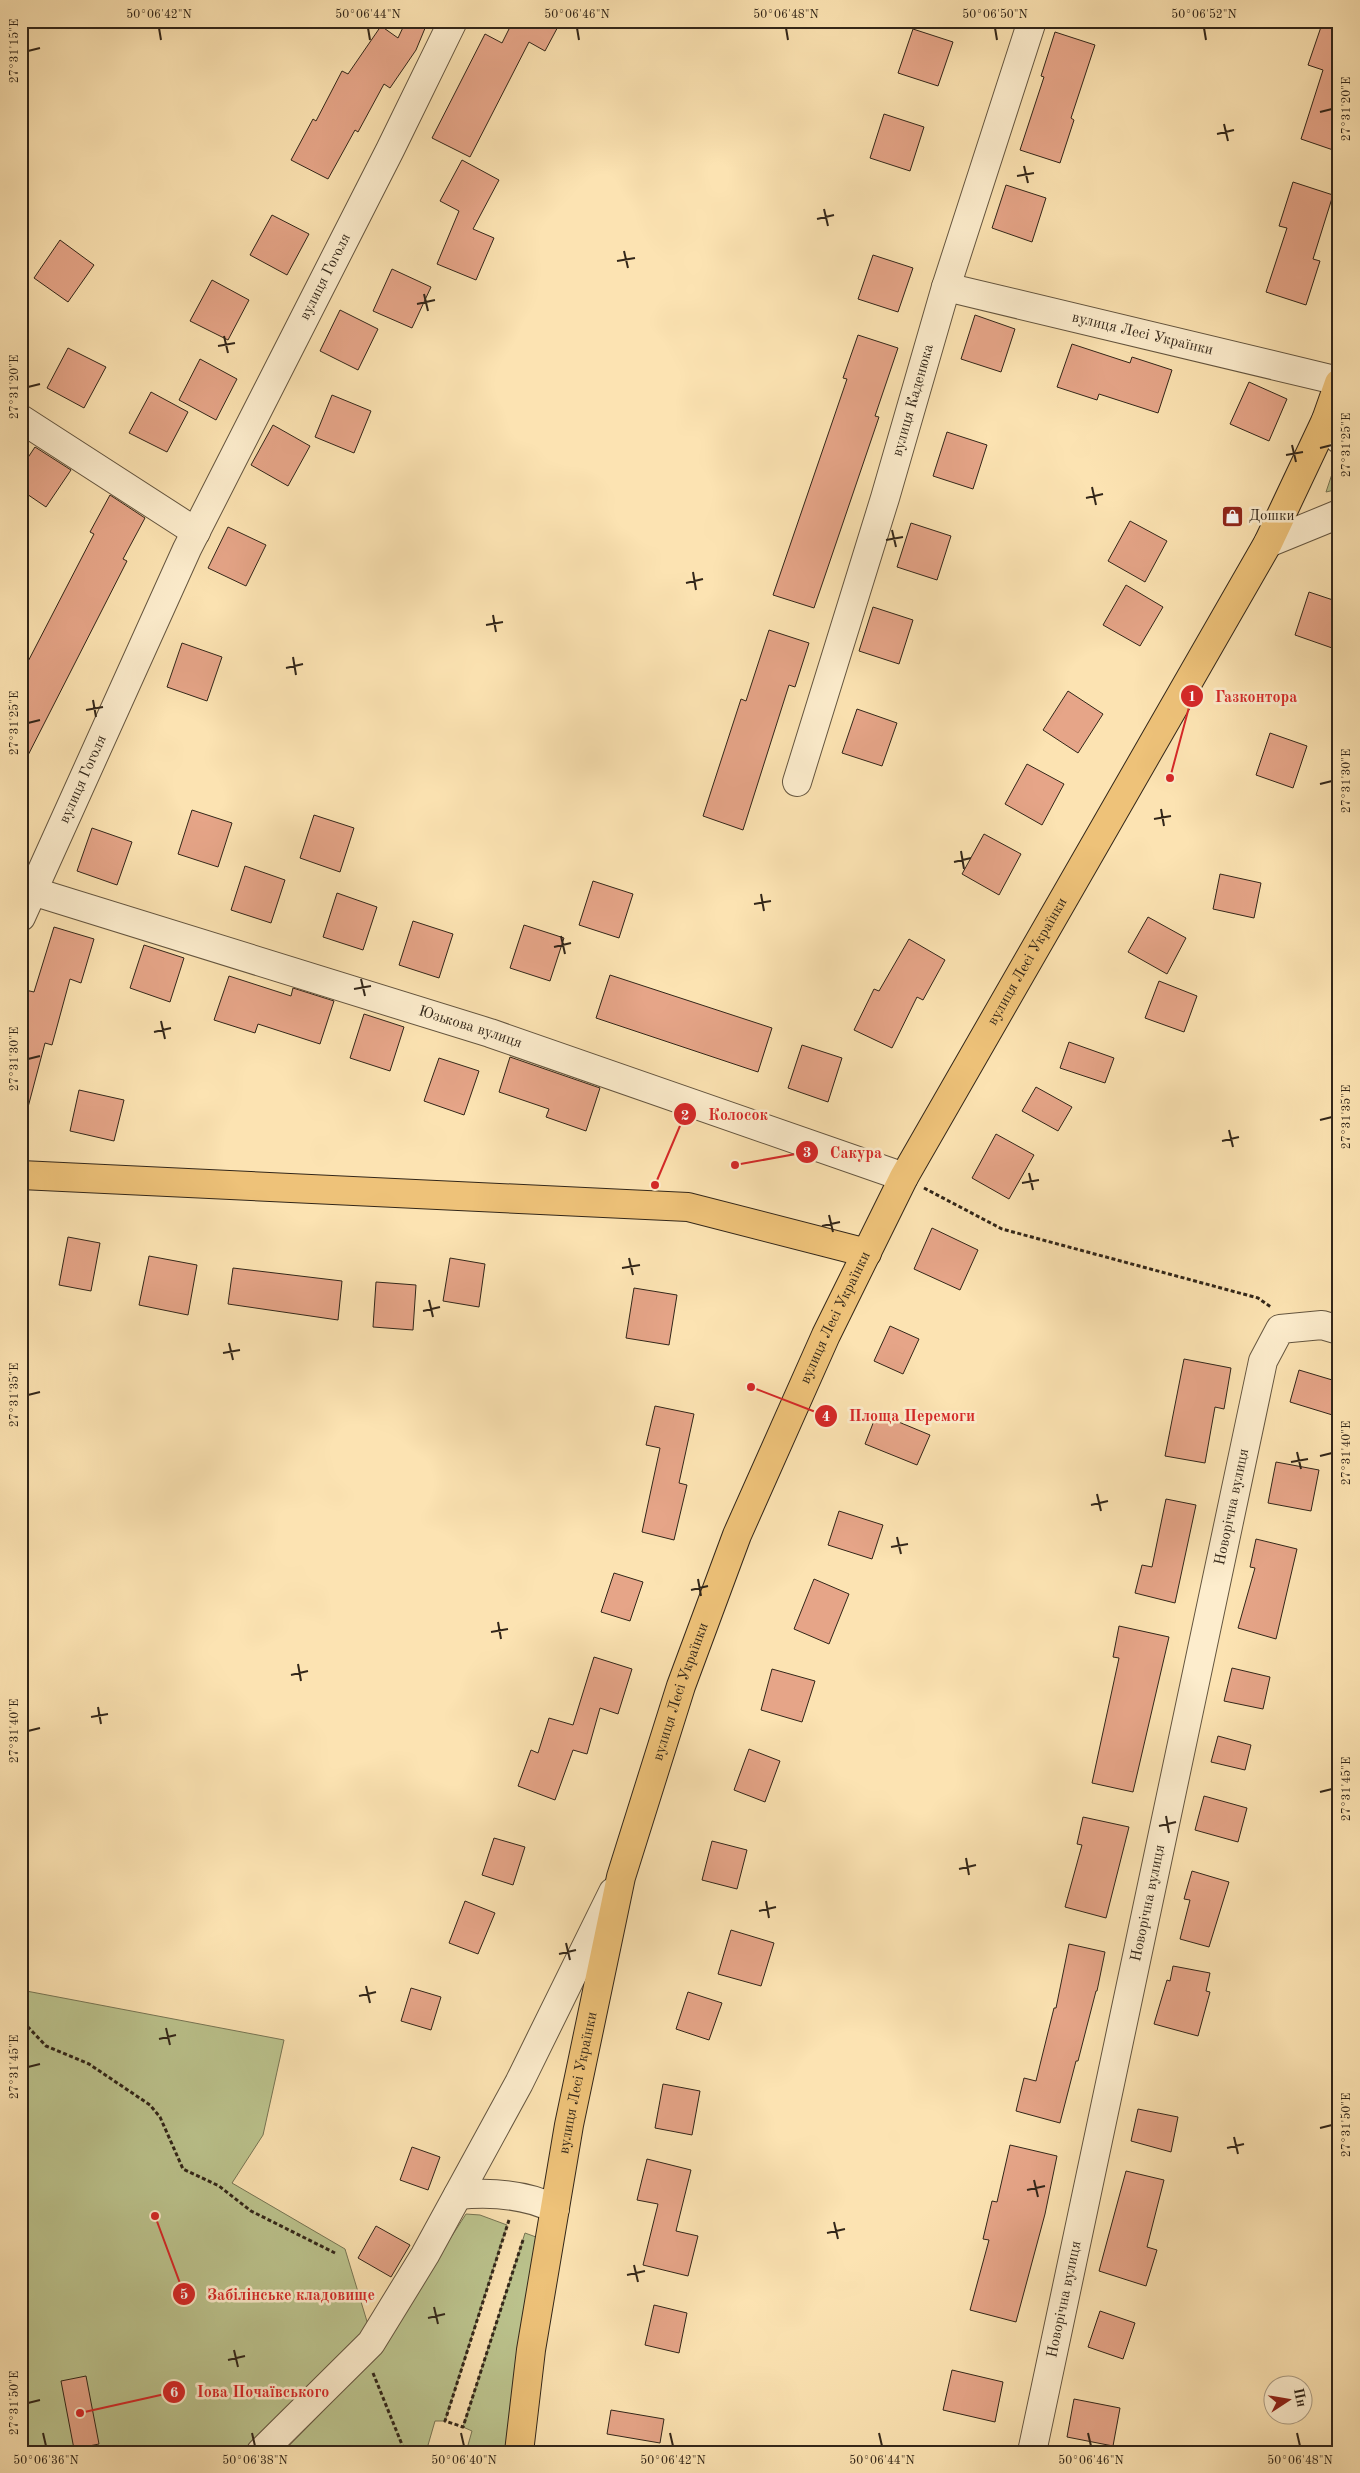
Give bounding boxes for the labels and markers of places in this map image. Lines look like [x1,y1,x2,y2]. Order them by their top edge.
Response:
shop icon: Дошки [1221,504,1245,528]
place label: Дошки [1249,509,1295,524]
callout: Газконтора [1180,681,1308,712]
callout: Колосок [673,1099,778,1130]
callout: Сакура [795,1137,892,1168]
callout: Площа Перемоги [814,1400,985,1431]
callout: Забілінське кладовище [171,2279,385,2310]
callout: Іова Почаївського [161,2376,339,2407]

